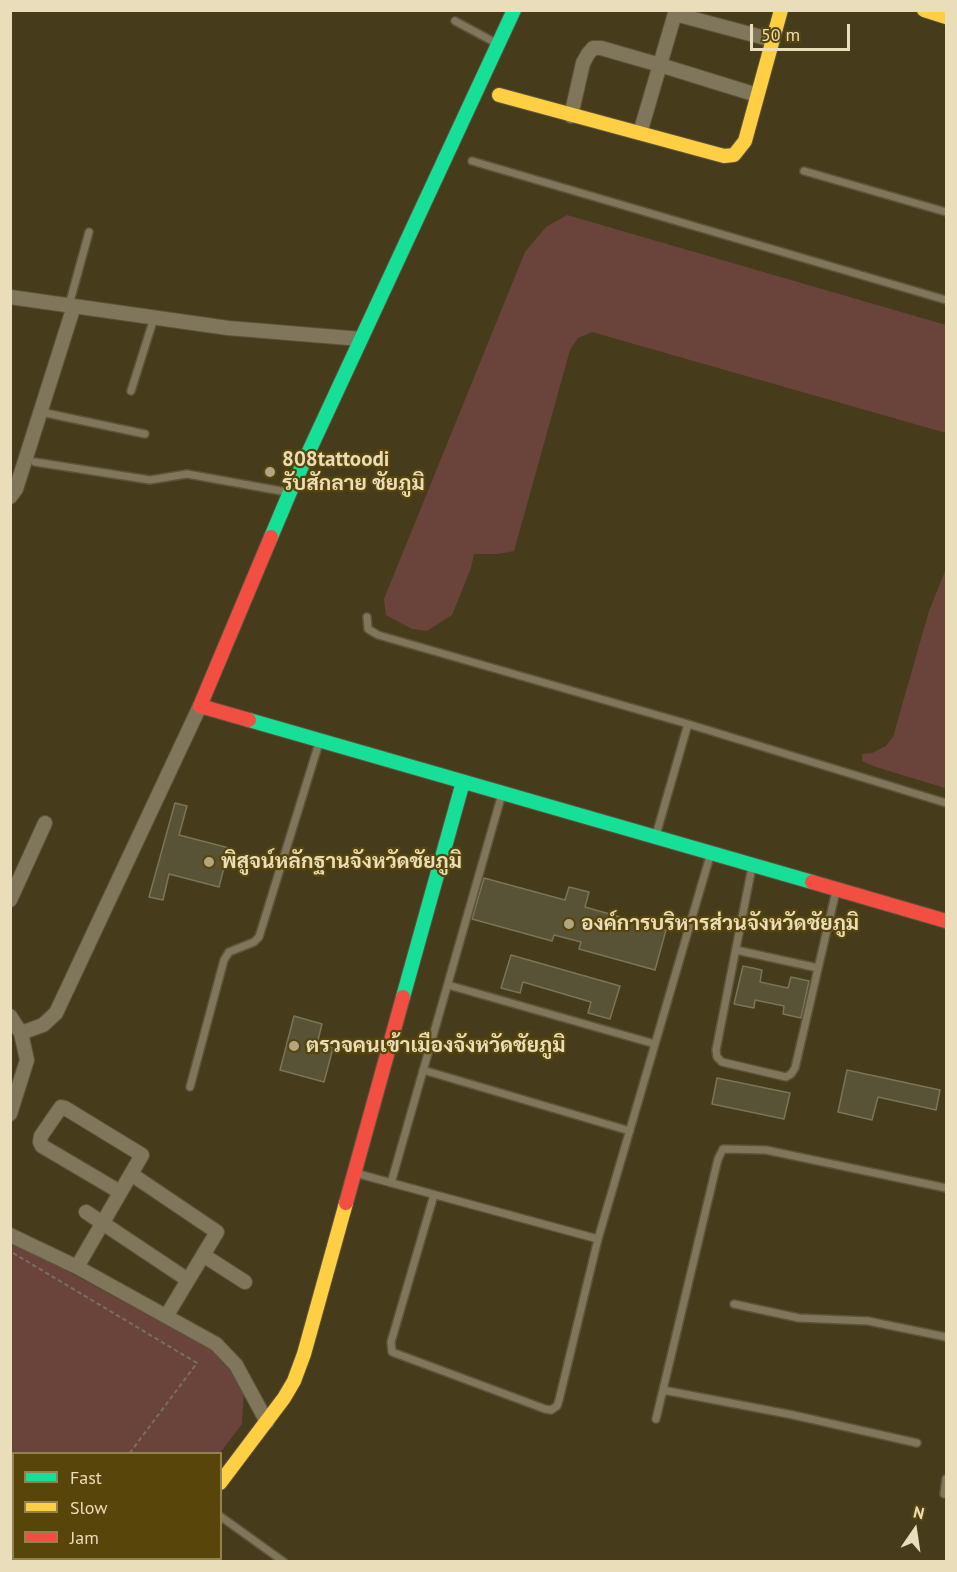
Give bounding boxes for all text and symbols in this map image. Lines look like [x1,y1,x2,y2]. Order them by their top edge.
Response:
scale bar [753,12,854,50]
text: 50 m [761,23,800,46]
place label: 808tattoodi รับสักลาย ชัยภูมิ [282,447,425,497]
marker: 808tattoodi รับสักลาย ชัยภูมิ [263,465,277,479]
place label: พิสูจน์หลักฐานจังหวัดชัยภูมิ [221,849,462,875]
marker: พิสูจน์หลักฐานจังหวัดชัยภูมิ [202,855,216,869]
place label: องค์การบริหารส่วนจังหวัดชัยภูมิ [581,911,859,937]
marker: องค์การบริหารส่วนจังหวัดชัยภูมิ [562,917,576,931]
place label: ตรวจคนเข้าเมืองจังหวัดชัยภูมิ [306,1033,565,1059]
marker: ตรวจคนเข้าเมืองจังหวัดชัยภูมิ [287,1039,301,1053]
legend [12,1452,222,1560]
text: Fast [70,1466,102,1489]
text: Slow [70,1496,108,1519]
north arrow [885,1500,945,1560]
text: N [912,1502,926,1523]
text: Jam [70,1526,99,1549]

